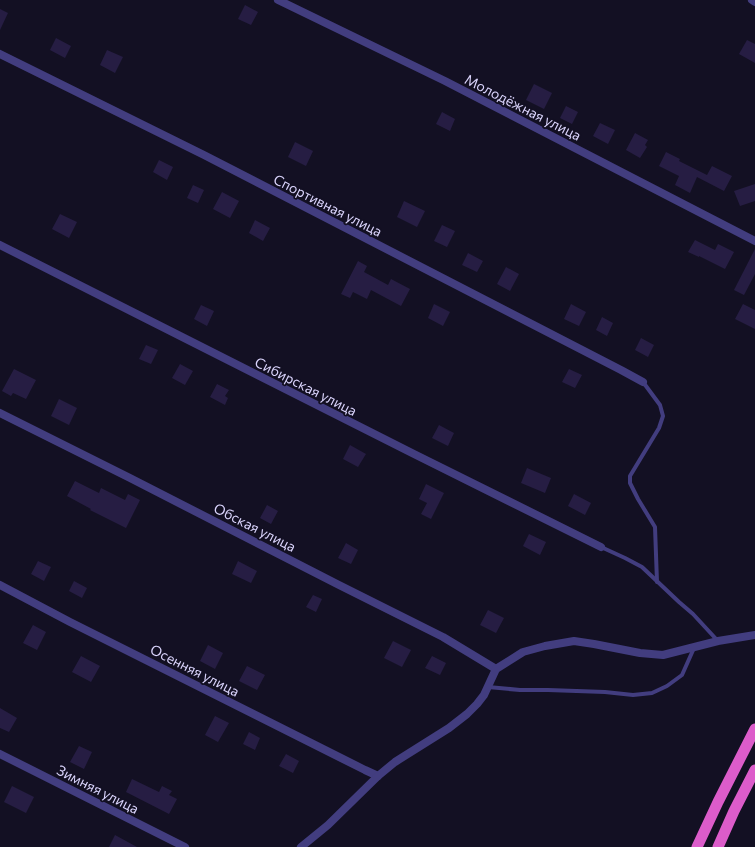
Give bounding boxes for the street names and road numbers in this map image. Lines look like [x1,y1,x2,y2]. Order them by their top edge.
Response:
street label: Молодёжная улица [462,70,584,144]
street label: Спортивная улица [271,170,385,240]
street label: Сибирская улица [252,353,360,419]
street label: Обская улица [211,499,299,555]
street label: Осенняя улица [148,640,242,700]
street label: Зимняя улица [54,761,142,817]

